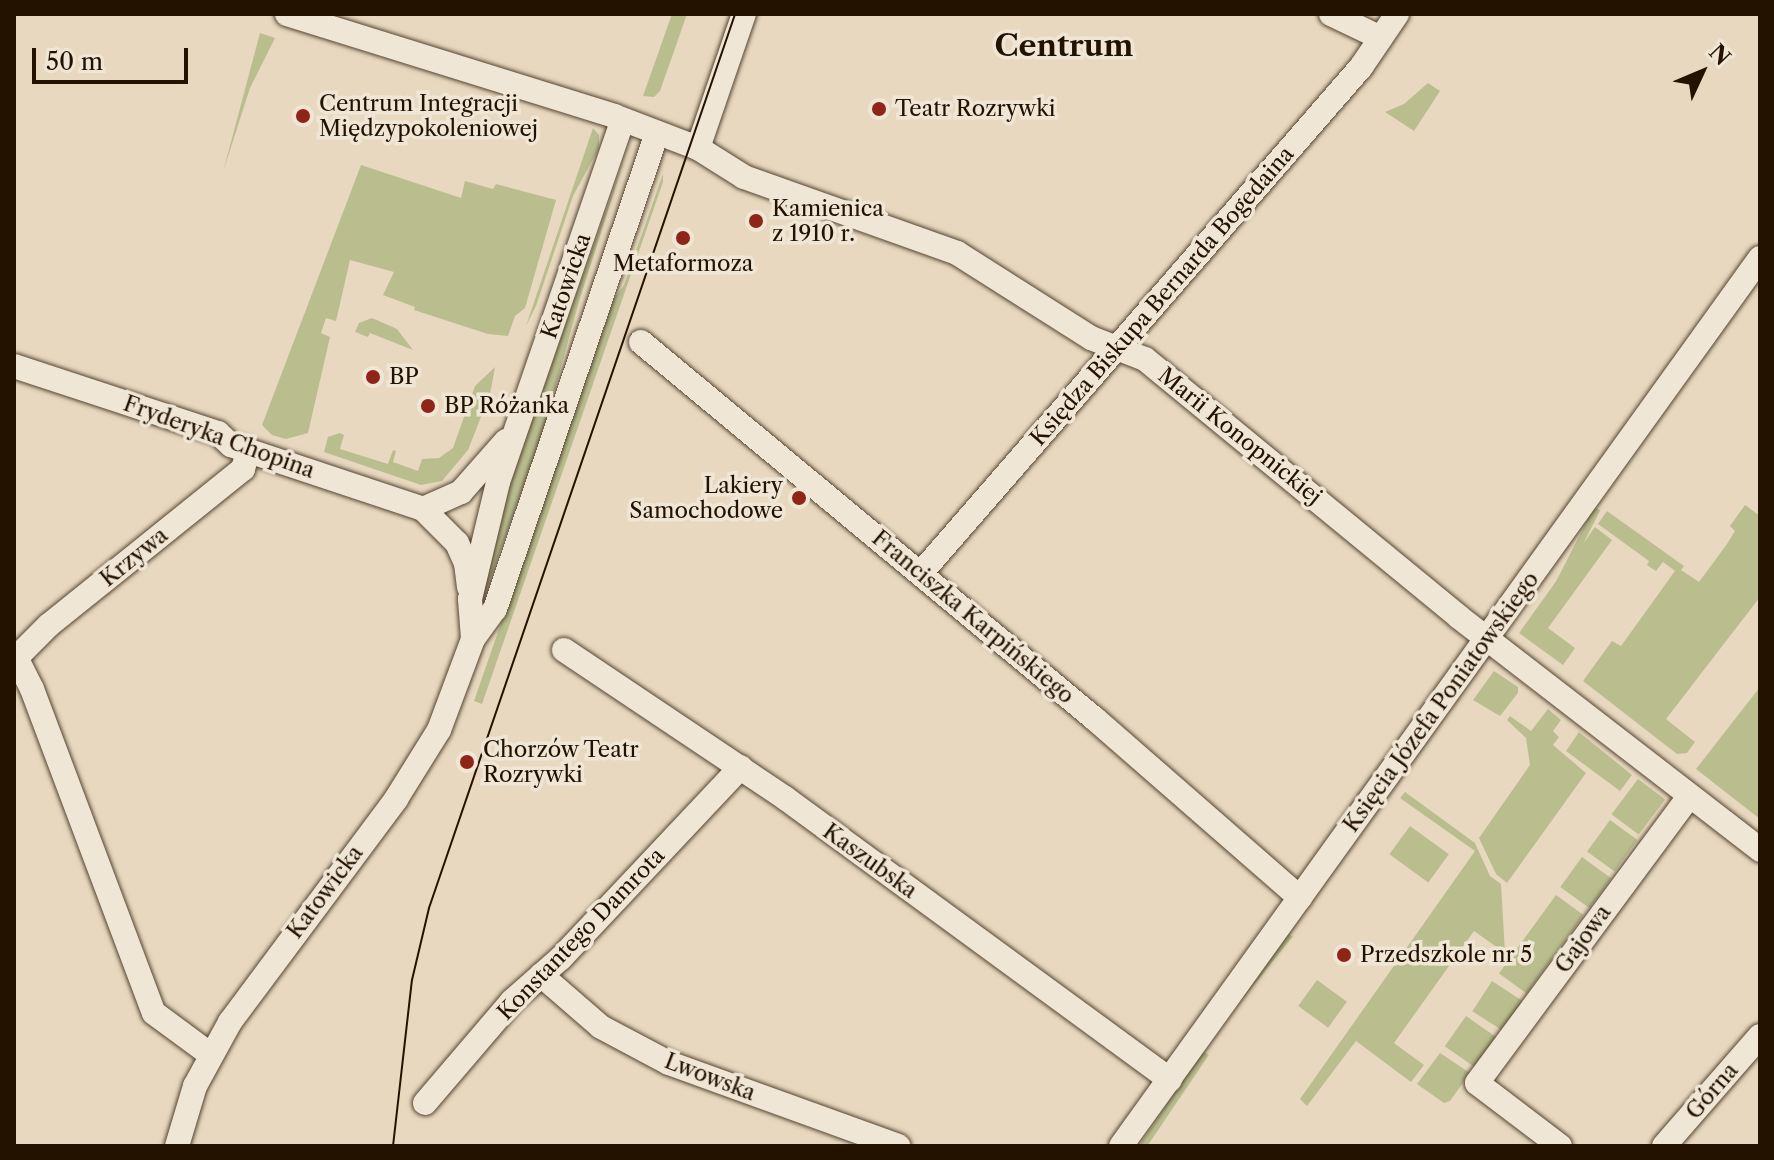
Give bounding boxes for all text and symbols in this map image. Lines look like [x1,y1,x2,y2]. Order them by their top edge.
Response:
district label: Centrum [994,28,1134,64]
scale bar [36,32,192,82]
north arrow [1662,32,1742,112]
text: N [1703,39,1736,71]
text: 50 m [46,47,103,76]
place label: Centrum Integracji Międzypokoleniowej [319,90,538,142]
place label: Teatr Rozrywki [895,96,1056,122]
marker: Teatr Rozrywki [870,100,888,118]
marker: Centrum Integracji Międzypokoleniowej [294,107,312,125]
street label: Księdza Biskupa Bernarda Bogedaina [1025,141,1299,451]
place label: Kamienica z 1910 r. [772,195,884,246]
marker: Kamienica z 1910 r. [747,212,765,230]
marker: Metaformoza [674,229,692,247]
street label: Katowicka [536,230,596,342]
place label: Metaformoza [613,251,753,277]
street label: Marii Konopnickiej [1153,362,1327,510]
place label: BP [389,364,419,390]
marker: BP [364,368,382,386]
street label: Fryderyka Chopina [120,390,318,484]
place label: BP Różanka [444,393,570,419]
marker: BP Różanka [419,397,437,415]
place label: Lakiery Samochodowe [629,472,783,524]
marker: Lakiery Samochodowe [790,489,808,507]
street label: Krzywa [95,522,173,592]
street label: Franciszka Karpińskiego [867,525,1079,709]
street label: Księcia Józefa Poniatowskiego [1338,567,1544,837]
place label: Chorzów Teatr Rozrywki [483,736,640,788]
marker: Chorzów Teatr Rozrywki [458,753,476,771]
street label: Kaszubska [818,818,922,904]
street label: Katowicka [281,840,369,944]
street label: Konstantego Damrota [492,842,670,1026]
street label: Gajowa [1550,900,1616,978]
place label: Przedszkole nr 5 [1360,942,1533,968]
marker: Przedszkole nr 5 [1335,946,1353,964]
street label: Lwowska [661,1048,759,1106]
street label: Górna [1680,1057,1744,1125]

